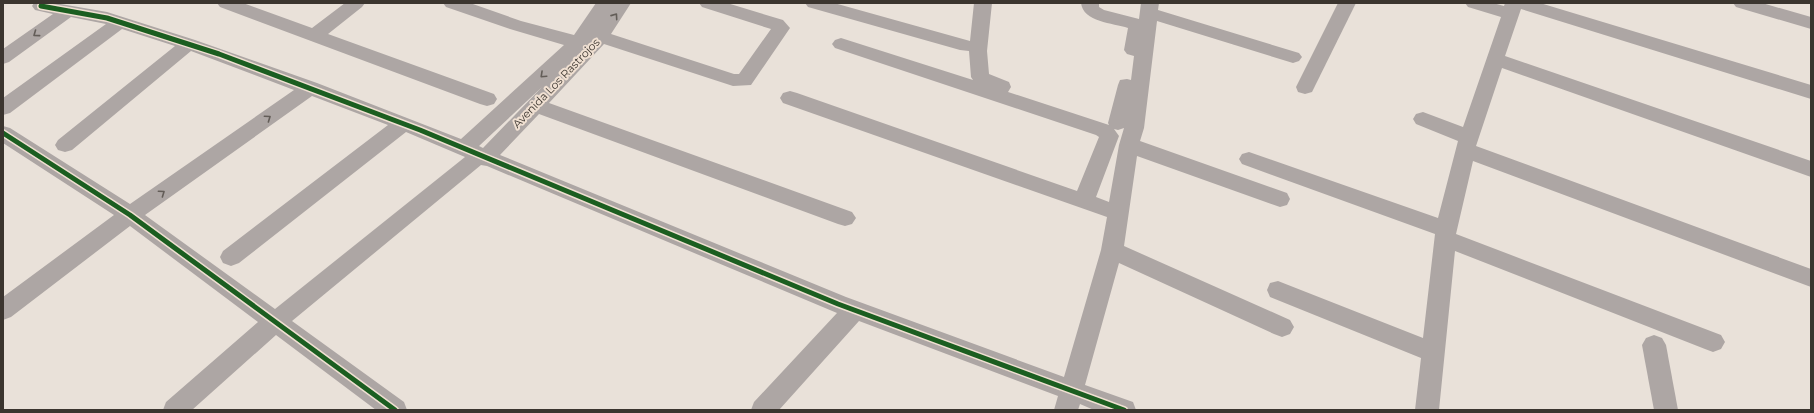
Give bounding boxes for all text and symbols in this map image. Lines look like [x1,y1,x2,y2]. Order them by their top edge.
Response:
one-way arrow [610,14,617,21]
one-way arrow [34,29,41,36]
street label: Avenida Los Rastrojos [509,35,603,131]
one-way arrow [541,70,548,77]
one-way arrow [264,115,271,123]
one-way arrow [157,191,164,198]

